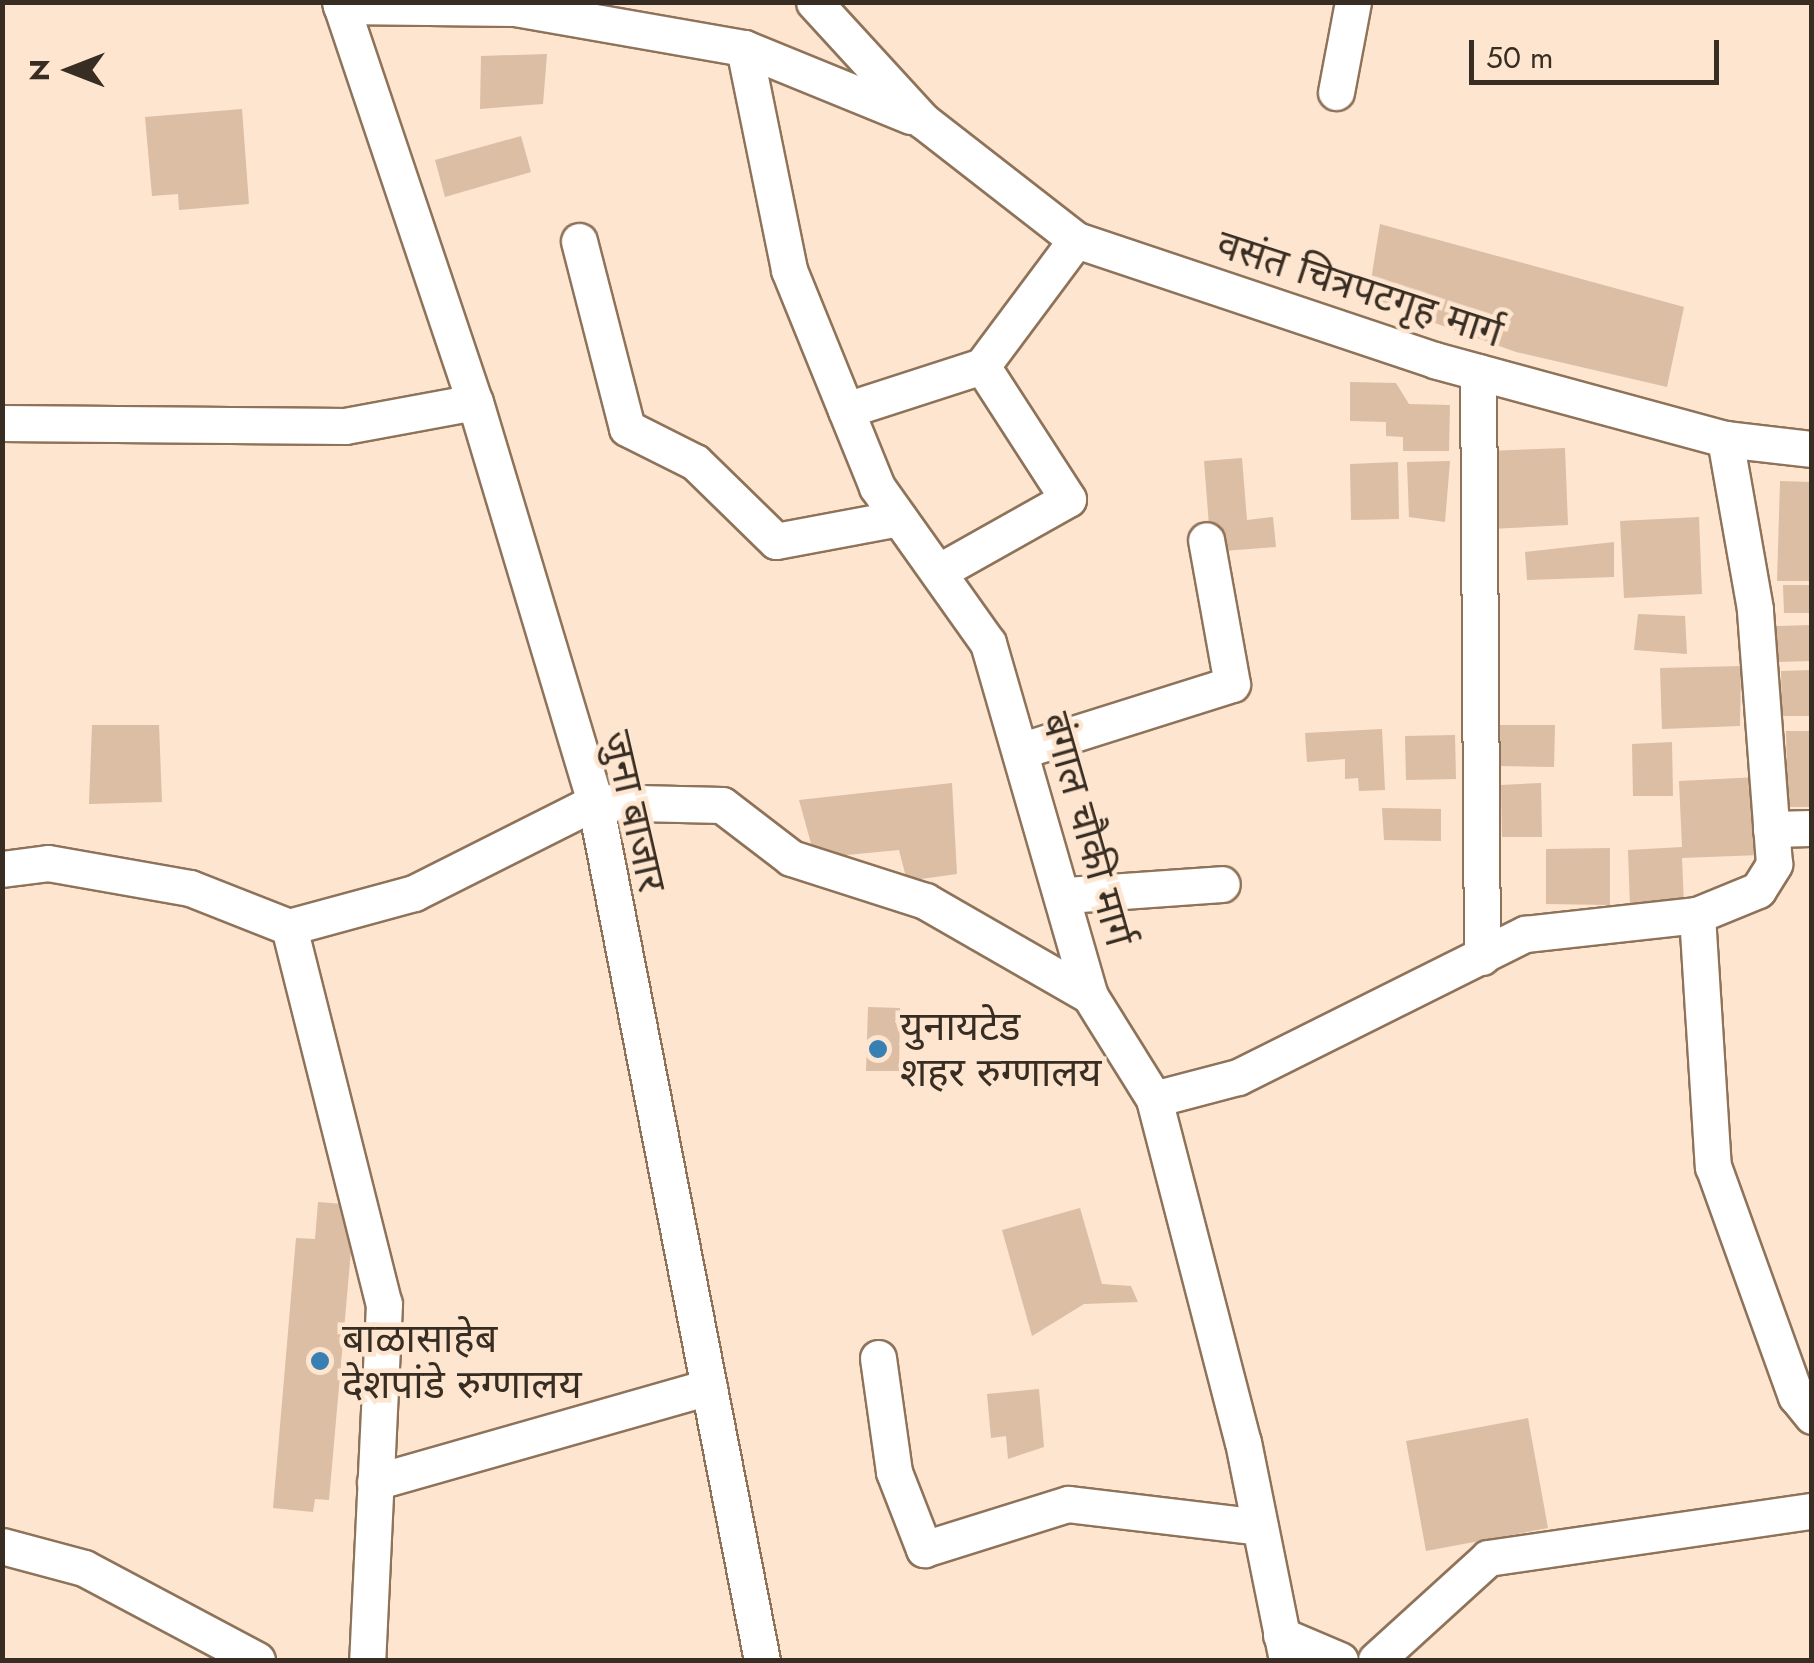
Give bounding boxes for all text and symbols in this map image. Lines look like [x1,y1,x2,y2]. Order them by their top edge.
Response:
north arrow [20,20,120,120]
scale bar [1474,20,1724,82]
text: 50 m [1486,36,1553,79]
text: N [19,59,60,81]
street label: वसंत चित्रपटगृह मार्ग [1211,219,1509,357]
street label: बंगाल चौकी मार्ग [1032,707,1144,951]
street label: जुना बाजार [593,726,677,896]
place label: युनायटेड शहर रुग्णालय [900,1002,1102,1096]
marker: युनायटेड शहर रुग्णालय [865,1036,891,1062]
place label: बाळासाहेब देशपांडे रुग्णालय [342,1314,582,1408]
marker: बाळासाहेब देशपांडे रुग्णालय [307,1348,333,1374]

